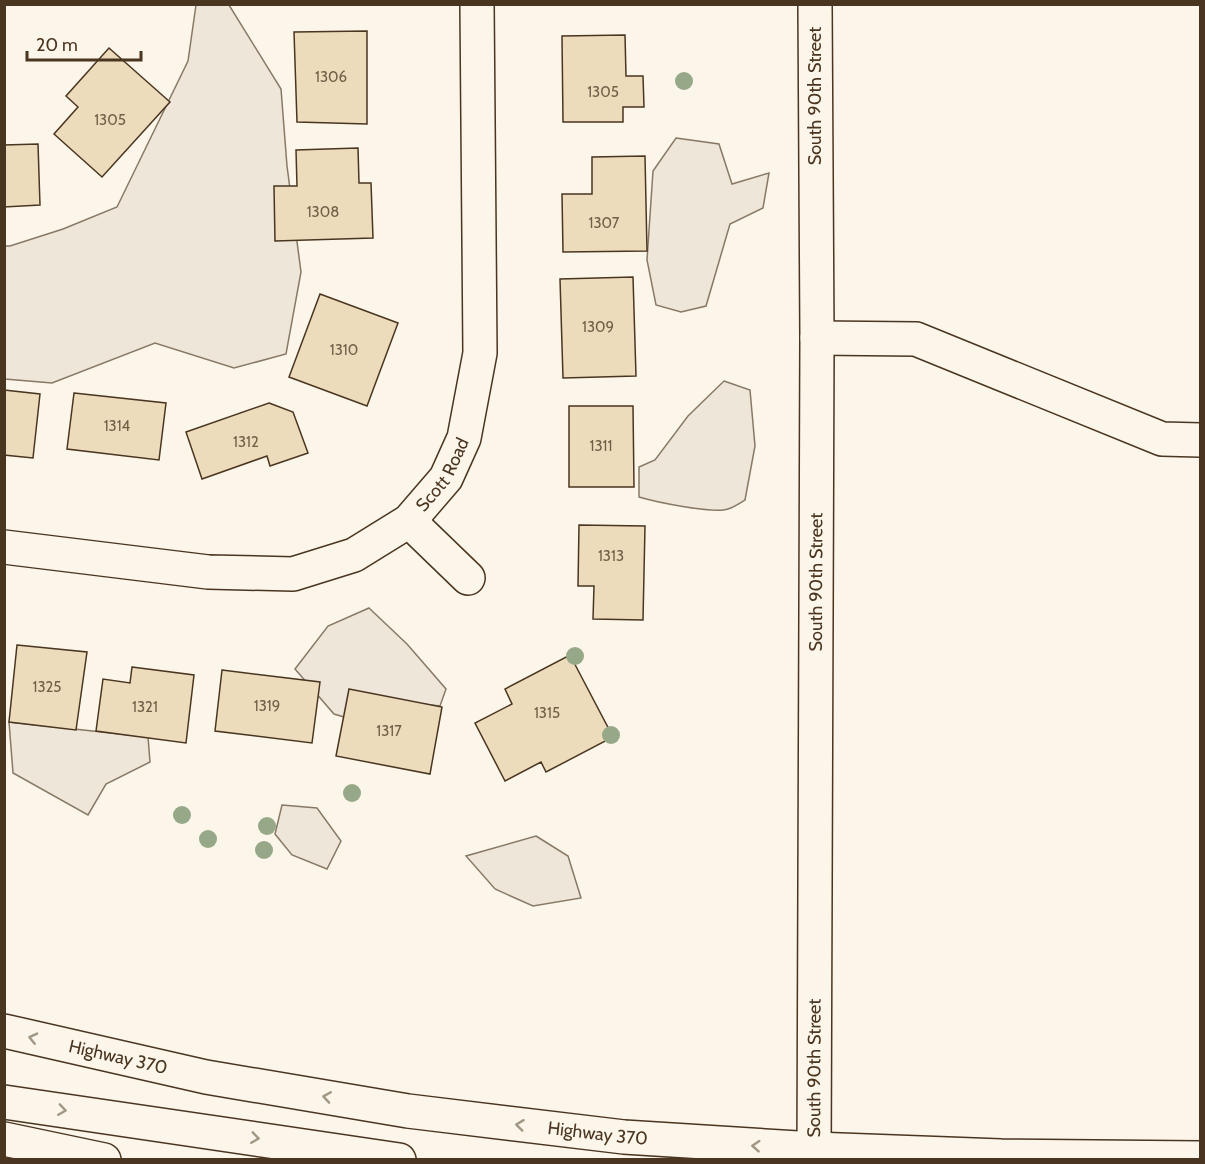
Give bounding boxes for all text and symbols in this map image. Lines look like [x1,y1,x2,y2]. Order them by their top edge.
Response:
scale bar [27,24,141,62]
street label: South 90th Street [804,27,826,165]
text: 20 m [36,34,78,56]
house number: 1306 [315,68,347,86]
house number: 1305 [587,83,619,101]
house number: 1305 [94,111,126,129]
house number: 1308 [307,203,339,221]
house number: 1307 [589,214,620,232]
house number: 1309 [582,318,614,336]
house number: 1310 [330,341,358,359]
house number: 1314 [104,417,131,435]
house number: 1312 [233,433,259,451]
street label: Scott Road [411,434,474,516]
house number: 1311 [590,437,612,455]
street label: South 90th Street [805,513,827,651]
house number: 1313 [598,547,624,565]
house number: 1325 [33,678,61,696]
house number: 1319 [254,697,280,715]
house number: 1321 [132,698,158,716]
house number: 1315 [534,704,560,722]
house number: 1317 [376,722,402,740]
street label: South 90th Street [803,999,826,1137]
one-way arrow [28,1032,38,1045]
street label: Highway 370 [67,1035,170,1079]
one-way arrow [322,1092,331,1104]
one-way arrow [58,1104,67,1116]
street label: Highway 370 [546,1117,648,1149]
one-way arrow [515,1119,524,1131]
one-way arrow [251,1132,260,1144]
one-way arrow [751,1139,760,1152]

